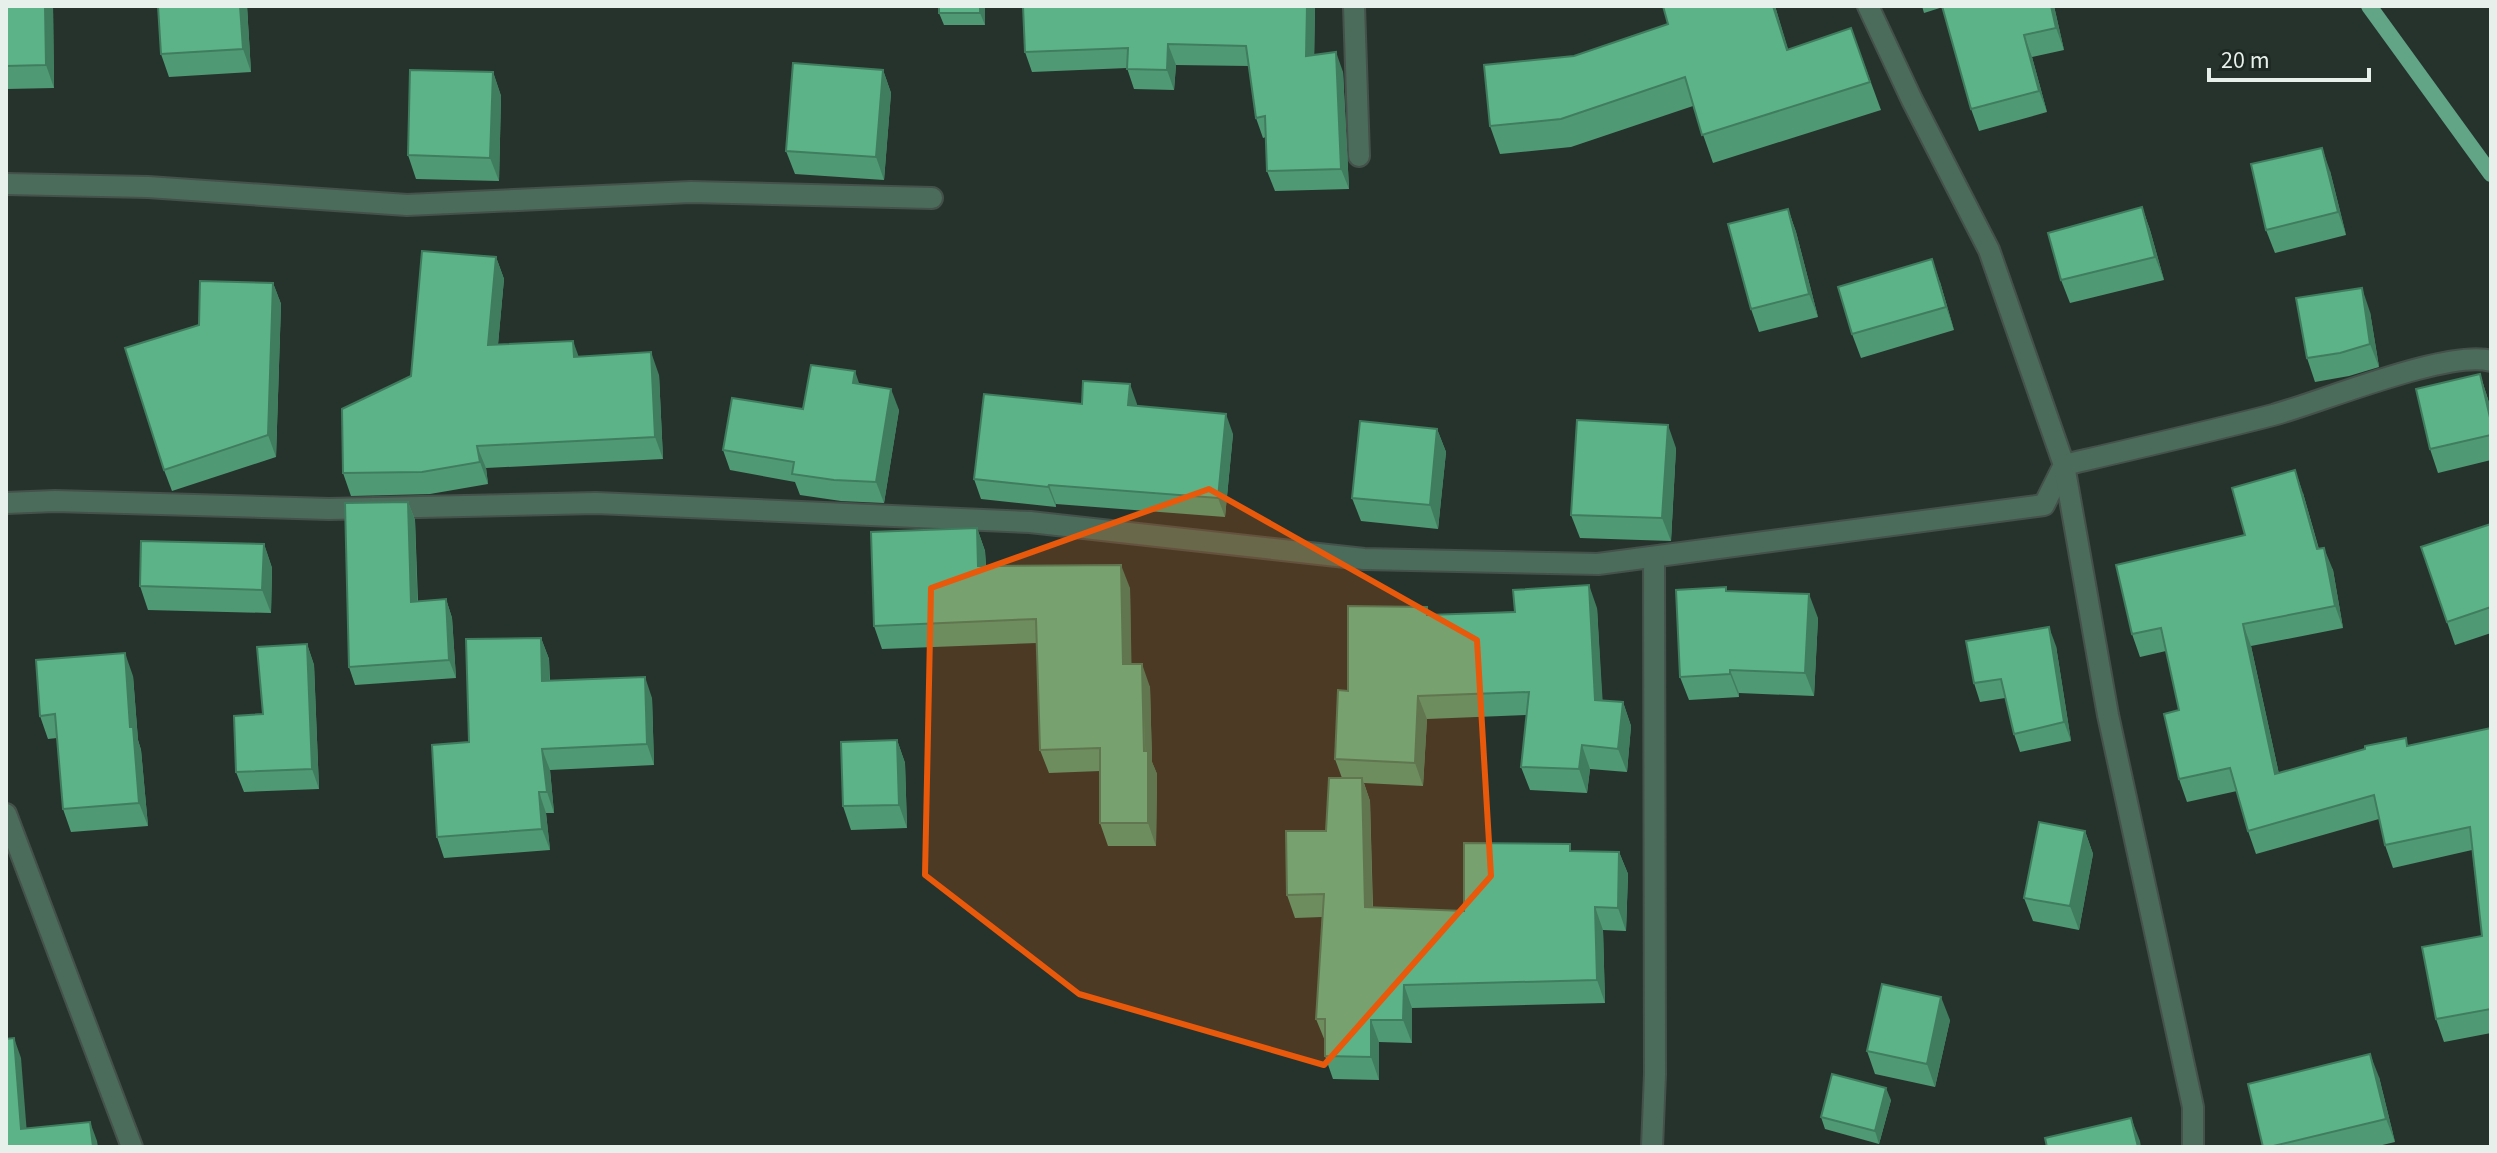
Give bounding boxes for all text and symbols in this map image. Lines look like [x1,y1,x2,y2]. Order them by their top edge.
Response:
scale bar [2209,32,2369,82]
text: 20 m [2221,43,2270,78]

